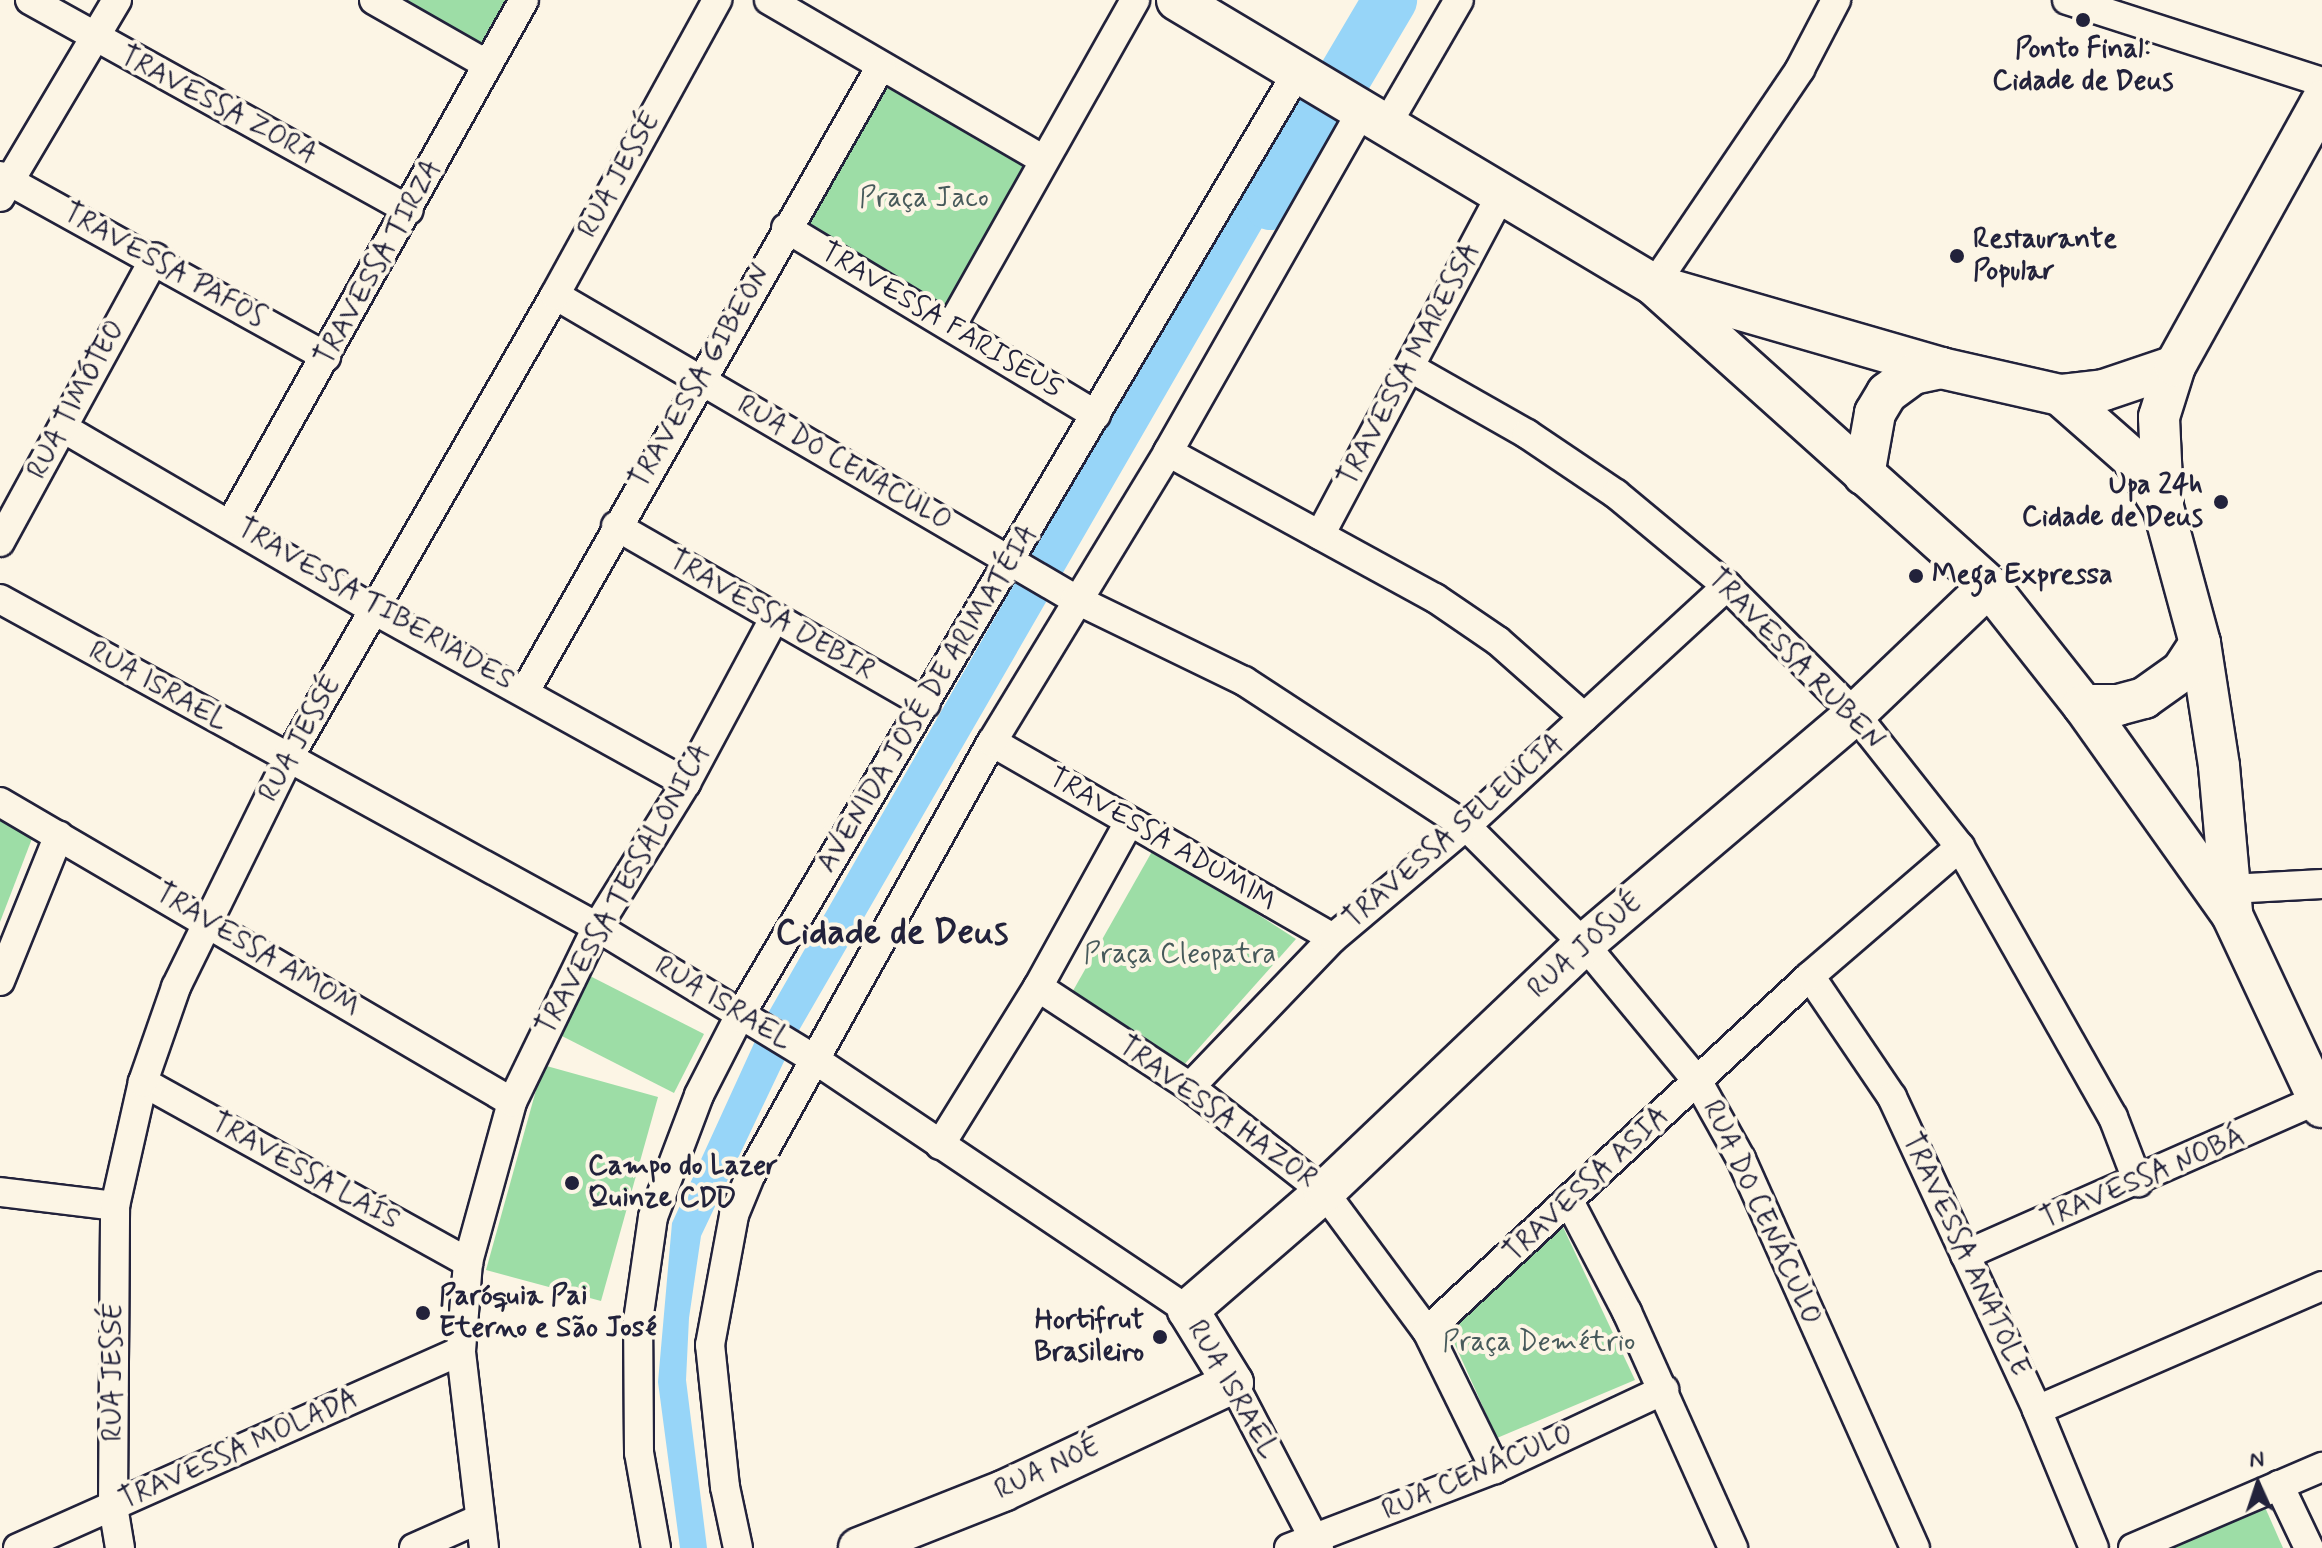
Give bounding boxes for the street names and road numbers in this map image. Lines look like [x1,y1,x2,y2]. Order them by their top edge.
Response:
street label: TRAVESSA ZORA [113,40,323,172]
street label: RUA JESSÉ [572,106,668,244]
street label: TRAVESSA TIRZA [308,154,450,372]
street label: TRAVESSA PAFOS [56,196,272,336]
street label: TRAVESSA FARISEUS [814,235,1068,407]
street label: TRAVESSA MARESSA [1331,237,1489,493]
street label: TRAVESSA GIBEON [624,260,778,494]
street label: RUA TIMÓTEO [20,312,134,488]
street label: RUA DO CENACULO [728,387,960,541]
street label: TRAVESSA TIBERIADES [231,512,519,698]
street label: AVENIDA JOSÉ DE ARIMATÉIA [808,515,1048,883]
street label: TRAVESSA DEBIR [661,543,881,689]
street label: TRAVESSA RUBEN [1701,564,1889,756]
street label: RUA ISRAEL [81,634,235,740]
street label: RUA JESSÉ [253,670,349,808]
street label: TRAVESSA SELEUCIA [1338,728,1570,936]
street label: TRAVESSA TESSALONICA [530,739,718,1041]
street label: TRAVESSA ADUMIM [1042,761,1282,919]
street label: TRAVESSA AMOM [149,877,365,1025]
street label: RUA JOSUÉ [1521,885,1651,1007]
street label: RUA ISRAEL [647,949,799,1059]
street label: TRAVESSA HAZOR [1111,1030,1323,1196]
street label: RUA DO CENÁCULO [1693,1092,1829,1334]
street label: TRAVESSA ASIA [1497,1100,1677,1270]
street label: TRAVESSA LAÍS [204,1106,406,1238]
street label: TRAVESSA NOBÁ [2036,1121,2250,1237]
street label: TRAVESSA ANATOLE [1894,1128,2036,1382]
street label: RUA JESSÉ [97,1302,131,1442]
street label: RUA ISRAEL [1178,1314,1286,1466]
street label: TRAVESSA MOLADA [114,1382,364,1518]
street label: RUA CENÁCULO [1377,1418,1579,1528]
street label: RUA NOÉ [989,1430,1107,1508]

